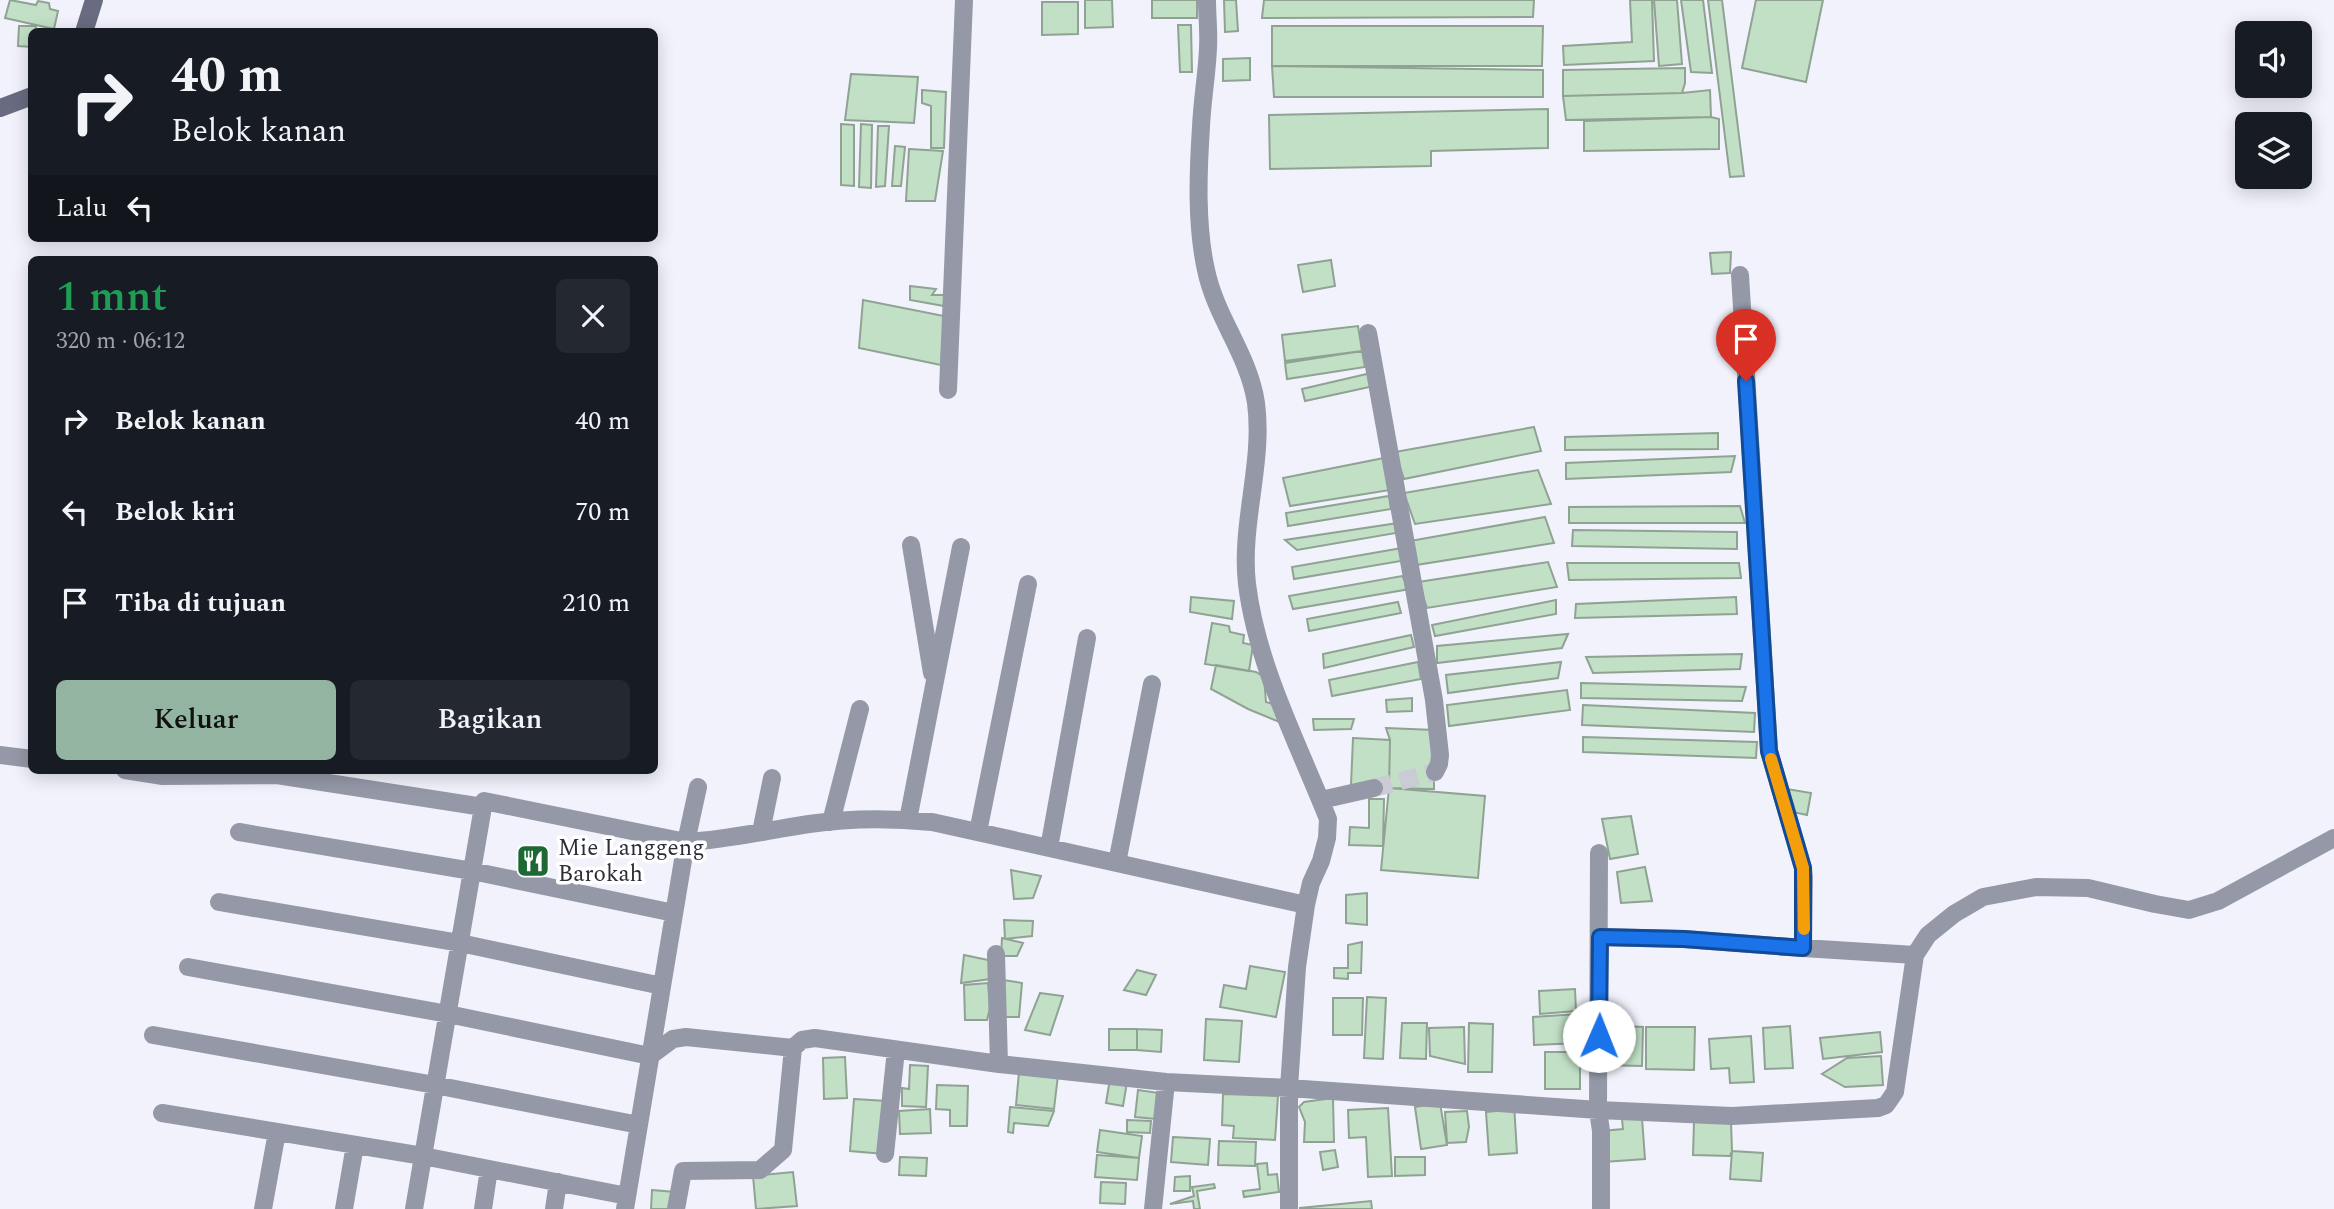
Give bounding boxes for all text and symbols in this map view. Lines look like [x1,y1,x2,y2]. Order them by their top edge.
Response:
map controls [2235,21,2312,189]
button: sound [2235,21,2312,98]
text: 40 m [171,39,282,114]
icon: right [56,56,147,147]
text: Belok kanan [171,107,346,156]
button: layers [2235,112,2312,189]
text: Lalu [56,188,107,228]
icon: left [121,189,159,227]
text: 1 mnt [56,266,167,329]
button: close [556,279,630,353]
pin [1716,309,1776,381]
icon: arrive [1727,320,1765,358]
text: 320 m · 06:12 [56,324,185,359]
text: Belok kanan [115,401,266,441]
text: 40 m [575,401,630,441]
icon: right [56,402,94,440]
text: Belok kiri [115,492,235,532]
text: 70 m [575,492,630,532]
icon: left [56,493,94,531]
text: Tiba di tujuan [115,583,286,623]
text: 210 m [562,583,630,623]
icon: arrive [56,584,94,622]
button: Keluar [56,680,336,760]
button: Bagikan [350,680,630,760]
place label: Mie Langgeng Barokah [558,831,705,892]
restaurant icon: Mie Langgeng Barokah [514,842,552,880]
position arrow [1562,999,1636,1073]

